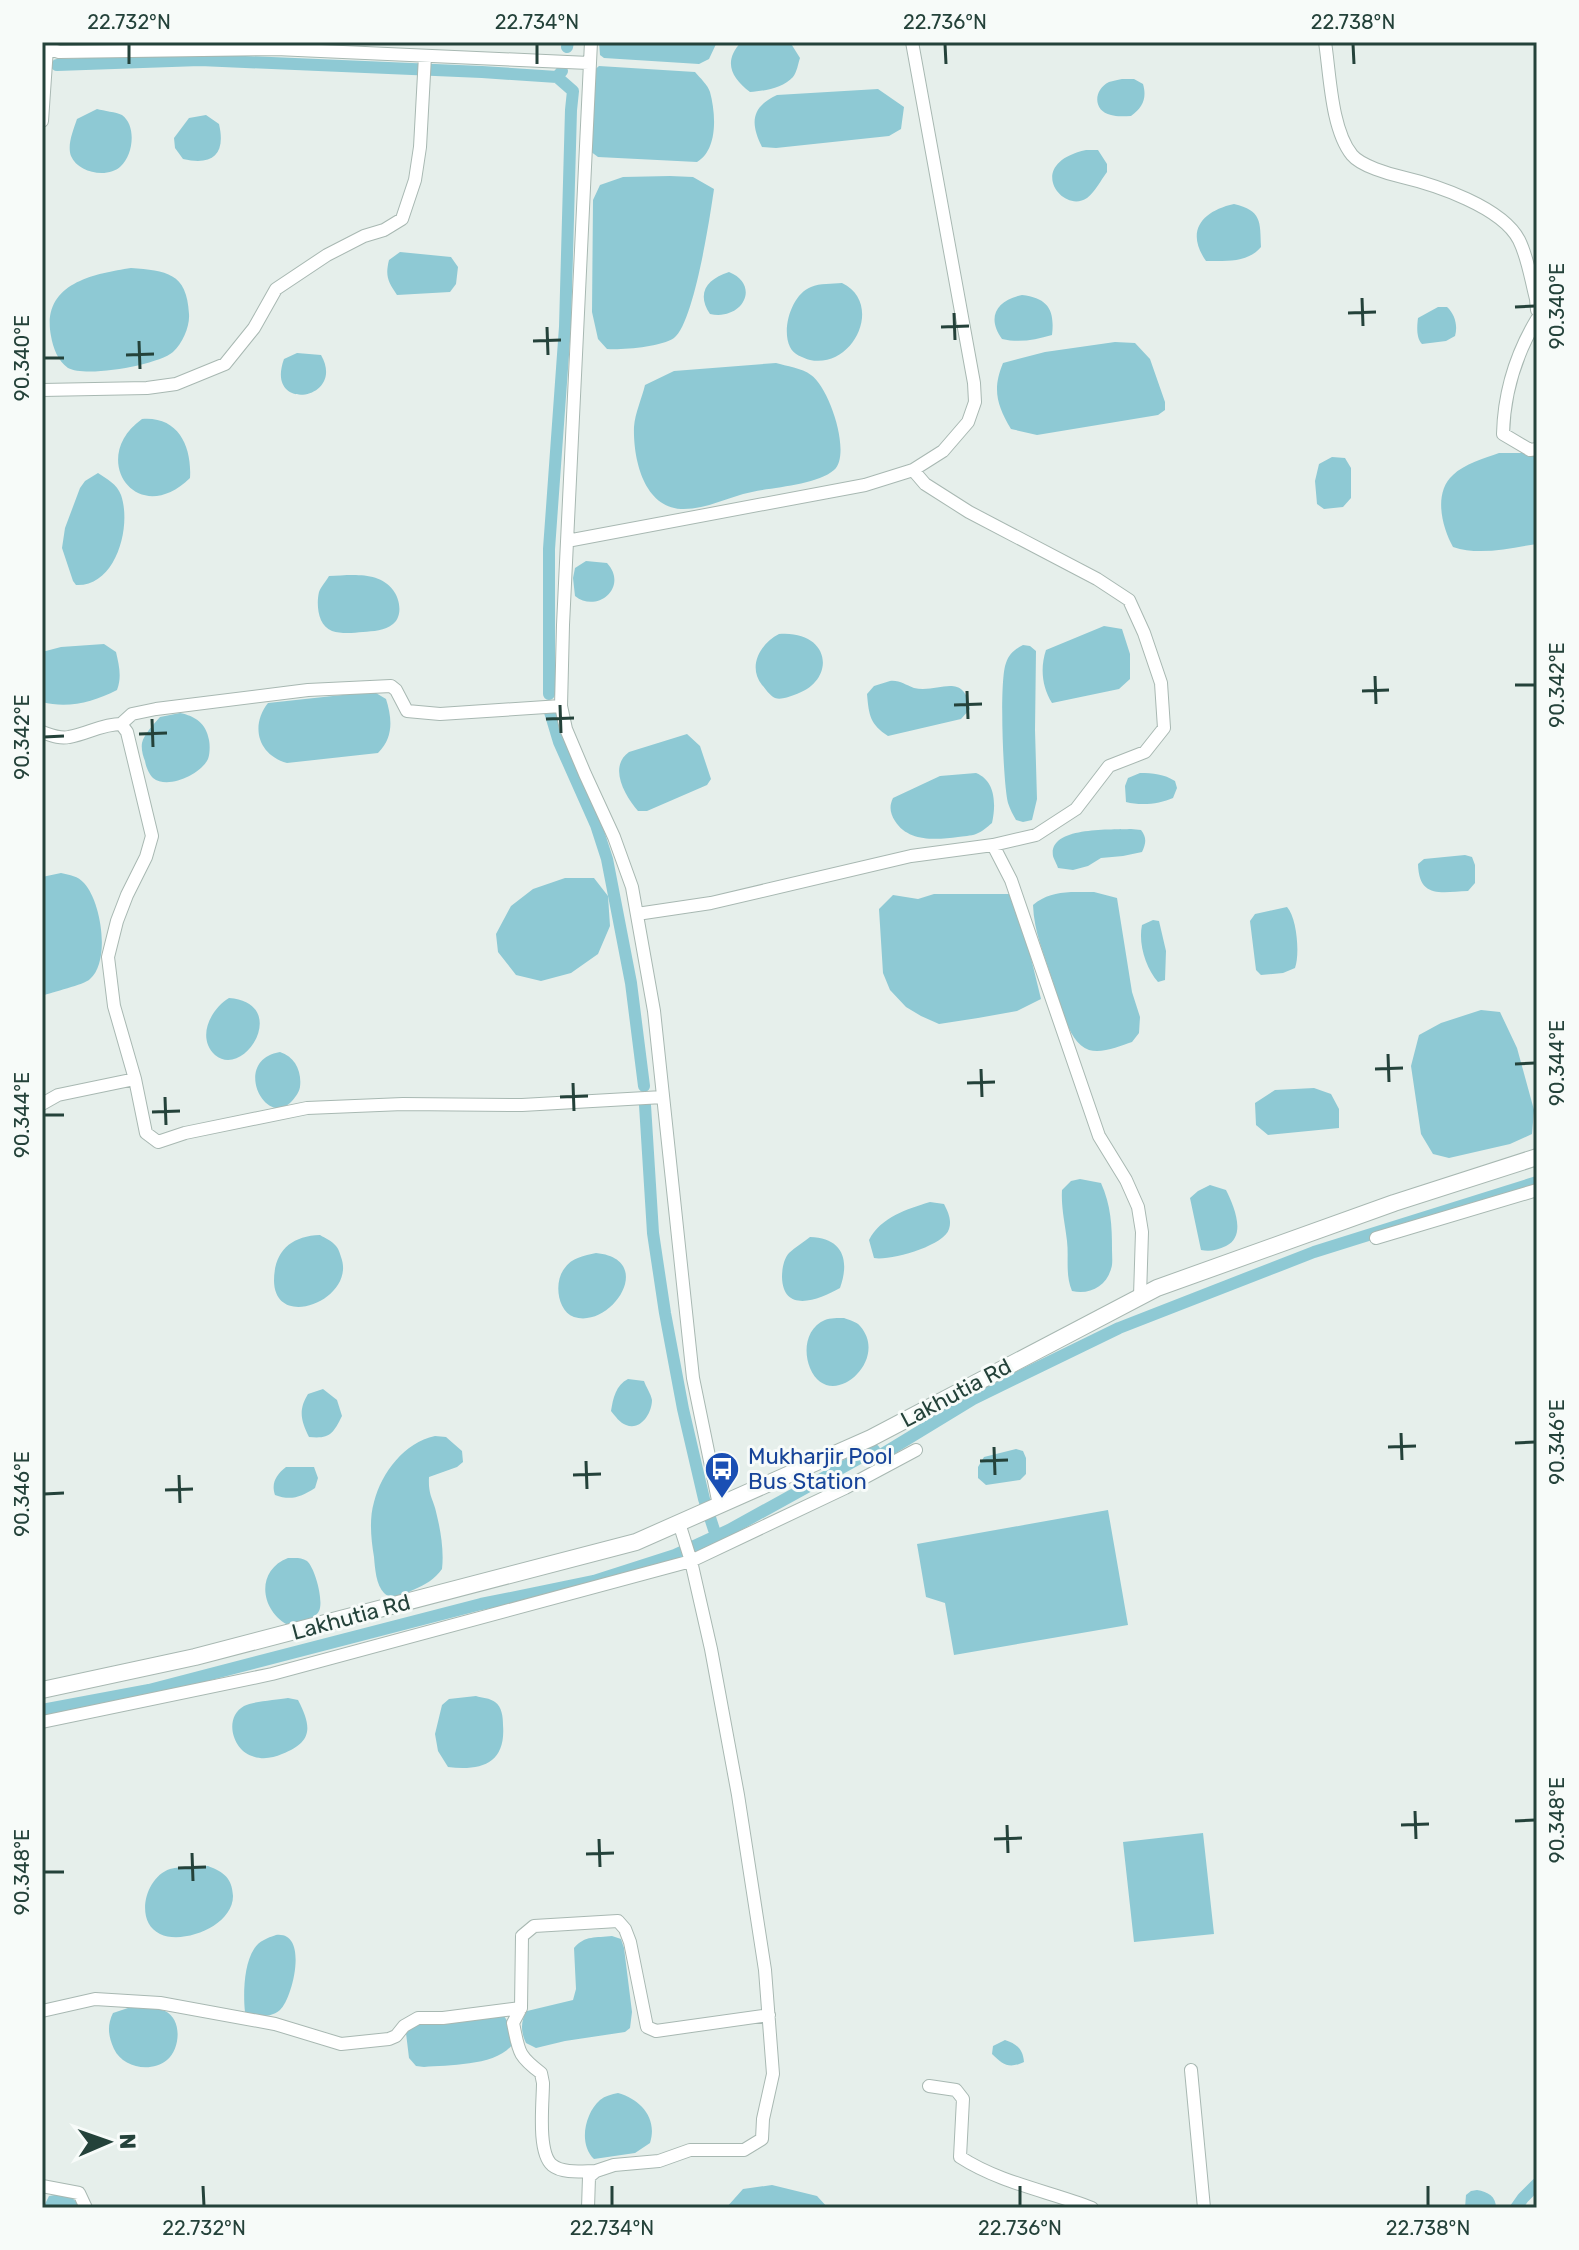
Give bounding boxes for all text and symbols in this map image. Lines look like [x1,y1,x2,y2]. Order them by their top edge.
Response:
text: 22.732°N [87,10,171,34]
text: 22.734°N [495,10,579,34]
text: 22.736°N [903,10,987,34]
text: 22.738°N [1311,10,1395,34]
text: 90.340°E [1545,263,1569,349]
text: 90.340°E [10,315,34,401]
text: 90.342°E [1545,642,1569,728]
text: 90.342°E [10,694,34,780]
text: 90.344°E [1545,1020,1569,1106]
text: 90.344°E [10,1072,34,1158]
street label: Lakhutia Rd [896,1353,1016,1433]
text: 90.346°E [1545,1399,1569,1485]
place label: Mukharjir Pool Bus Station [748,1443,893,1495]
bus stop icon: Mukharjir Pool Bus Station [703,1450,741,1500]
text: 90.346°E [10,1451,34,1537]
street label: Lakhutia Rd [289,1588,413,1646]
text: 90.348°E [1545,1777,1569,1863]
text: 90.348°E [10,1829,34,1915]
north arrow [68,2102,148,2182]
text: N [114,2133,141,2150]
text: 22.732°N [162,2216,246,2240]
text: 22.734°N [570,2216,654,2240]
text: 22.736°N [978,2216,1062,2240]
text: 22.738°N [1386,2216,1470,2240]

